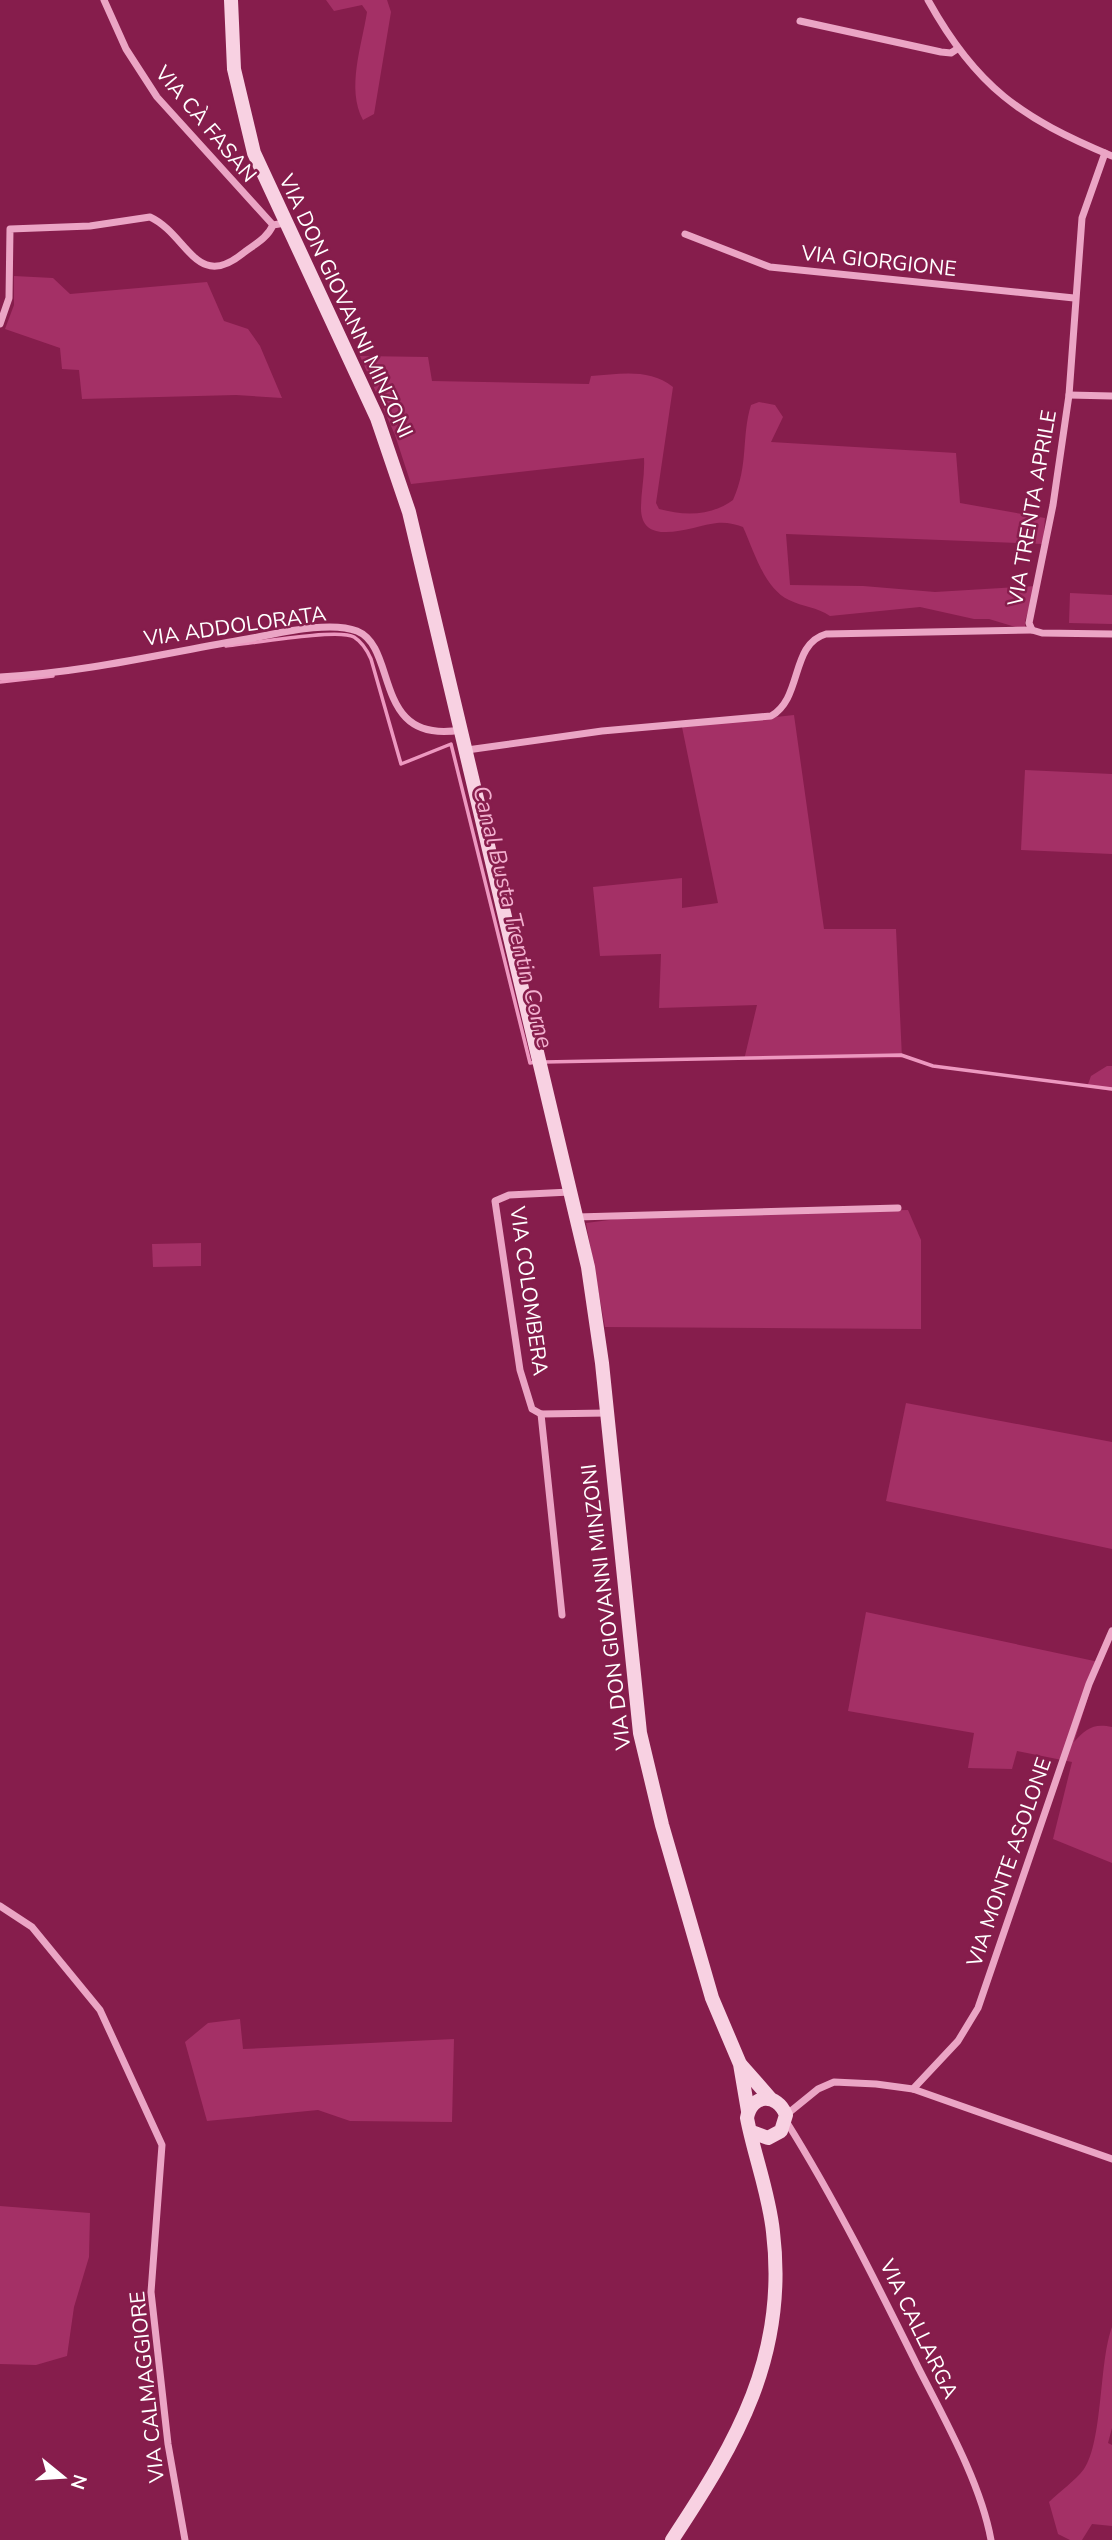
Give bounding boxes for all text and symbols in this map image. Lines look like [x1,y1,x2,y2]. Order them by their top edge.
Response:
street label: VIA CÀ FASAN [148,59,263,188]
street label: VIA DON GIOVANNI MINZONI [272,169,420,442]
street label: VIA GIORGIONE [799,239,958,283]
street label: VIA TRENTA APRILE [1001,408,1063,609]
street label: VIA ADDOLORATA [141,599,328,653]
water label: Canal Busta Trentin Corne [465,782,561,1052]
street label: VIA COLOMBERA [503,1204,555,1377]
street label: VIA DON GIOVANNI MINZONI [575,1462,638,1753]
street label: VIA MONTE ASOLONE [960,1754,1058,1971]
street label: VIA CALLARGA [873,2254,965,2403]
street label: VIA CALMAGGIORE [123,2290,171,2485]
north arrow [28,2442,98,2512]
text: N [64,2471,93,2493]

